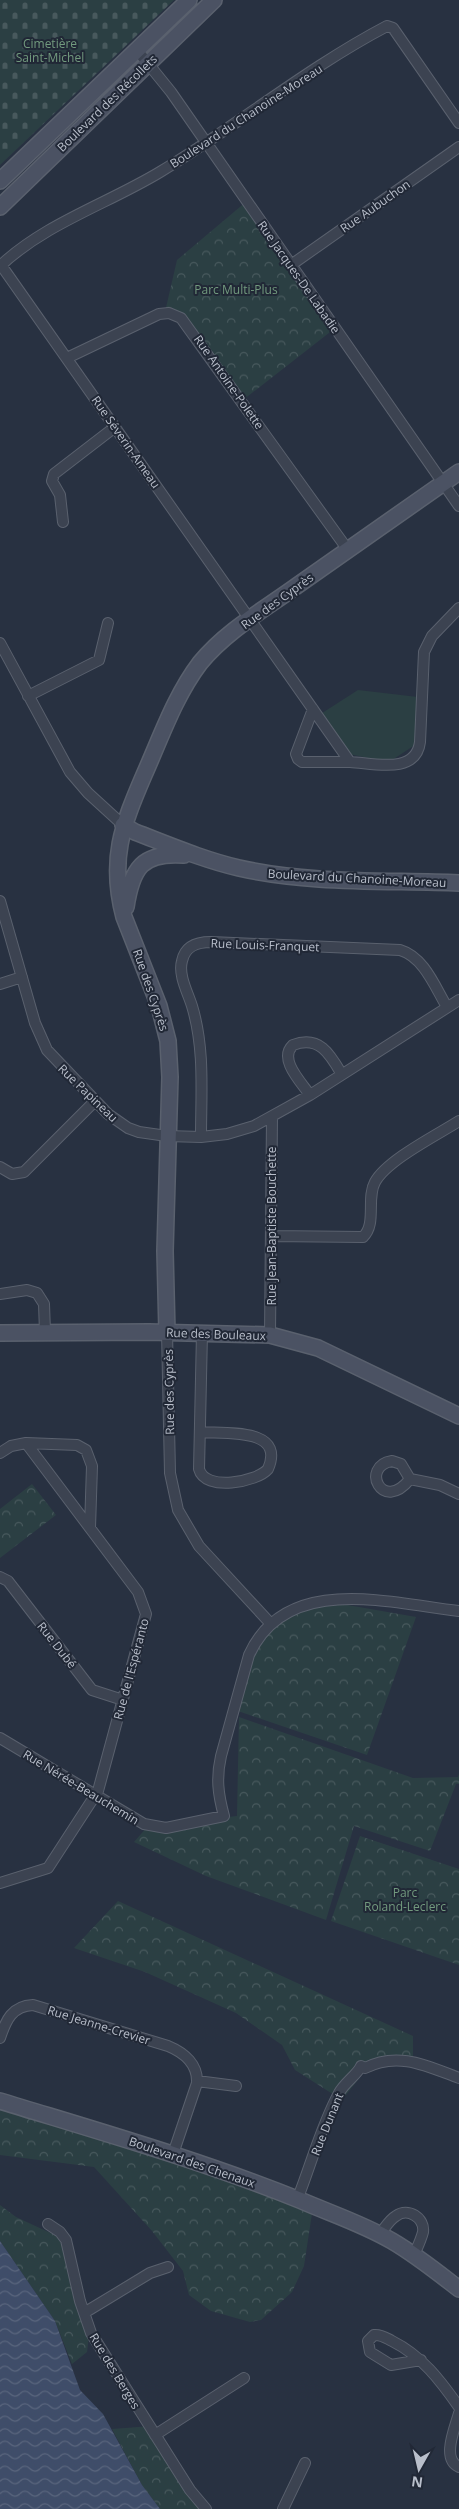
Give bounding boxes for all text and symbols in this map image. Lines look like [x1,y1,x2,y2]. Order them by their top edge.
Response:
park label: Cimetière Saint-Michel [16,35,84,66]
street label: Boulevard des Récollets [53,51,161,155]
street label: Boulevard du Chanoine-Moreau [166,60,326,172]
street label: Rue Aubuchon [337,176,413,236]
street label: Rue Jacques-De Labadie [254,217,345,337]
park label: Parc Multi-Plus [194,281,278,298]
street label: Rue Antoine-Polette [190,331,268,433]
street label: Rue Séverin-Ameau [88,392,164,492]
street label: Rue des Cyprès [237,569,317,633]
street label: Boulevard du Chanoine-Moreau [267,865,447,891]
street label: Rue Louis-Franquet [210,935,320,955]
street label: Rue des Cyprès [129,947,173,1034]
street label: Rue Papineau [54,1060,122,1126]
street label: Rue Jean-Baptiste Bouchette [263,1146,280,1305]
street label: Rue des Bouleaux [166,1324,267,1344]
street label: Rue des Cyprès [160,1349,178,1435]
street label: Rue de l'Espéranto [109,1616,153,1722]
street label: Rue Dubé [33,1618,81,1672]
street label: Rue Nérée-Beauchemin [20,1746,142,1828]
park label: Parc Roland-Leclerc [364,1884,446,1915]
street label: Rue Jeanne-Crevier [46,2001,152,2049]
street label: Rue Dunant [307,2090,347,2158]
street label: Boulevard des Chenaux [127,2132,258,2192]
street label: Rue des Berges [86,2330,145,2412]
north arrow [394,2444,444,2494]
text: N [410,2472,424,2493]

